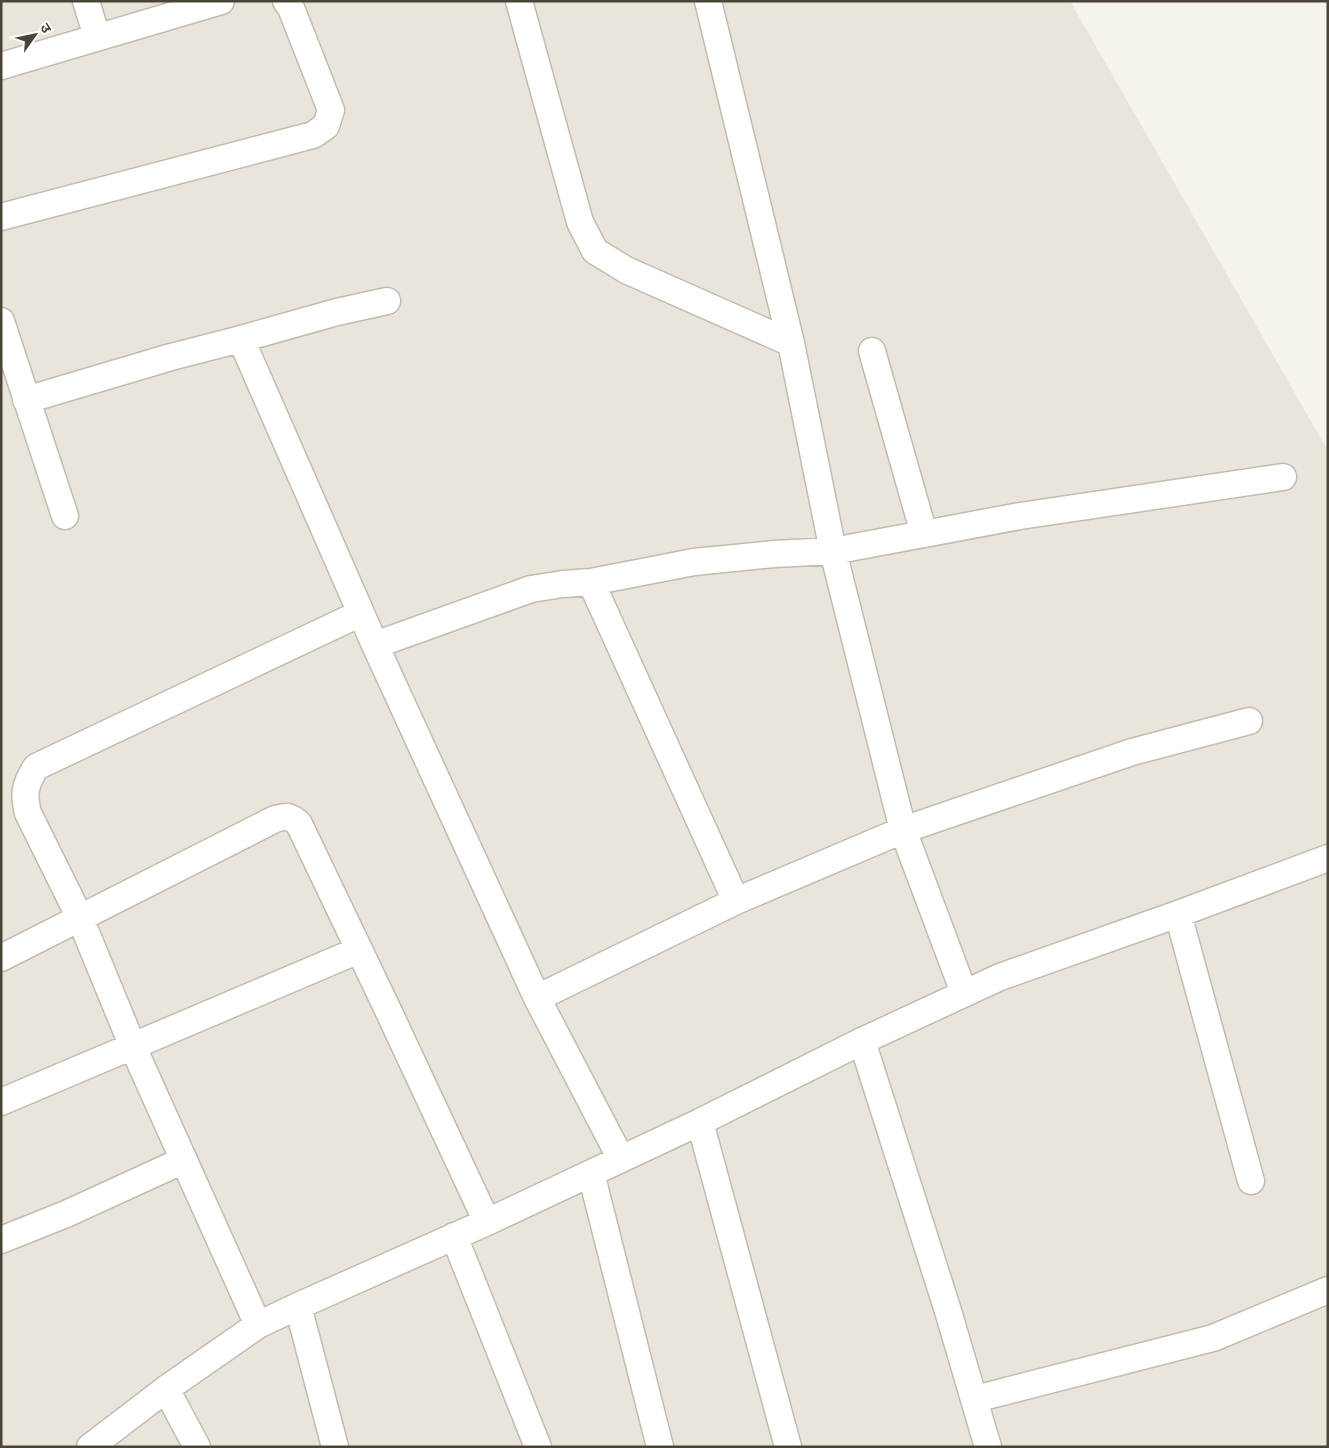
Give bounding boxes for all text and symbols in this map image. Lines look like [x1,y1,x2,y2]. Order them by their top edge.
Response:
north arrow [10,10,60,60]
text: उ [37,20,55,36]

